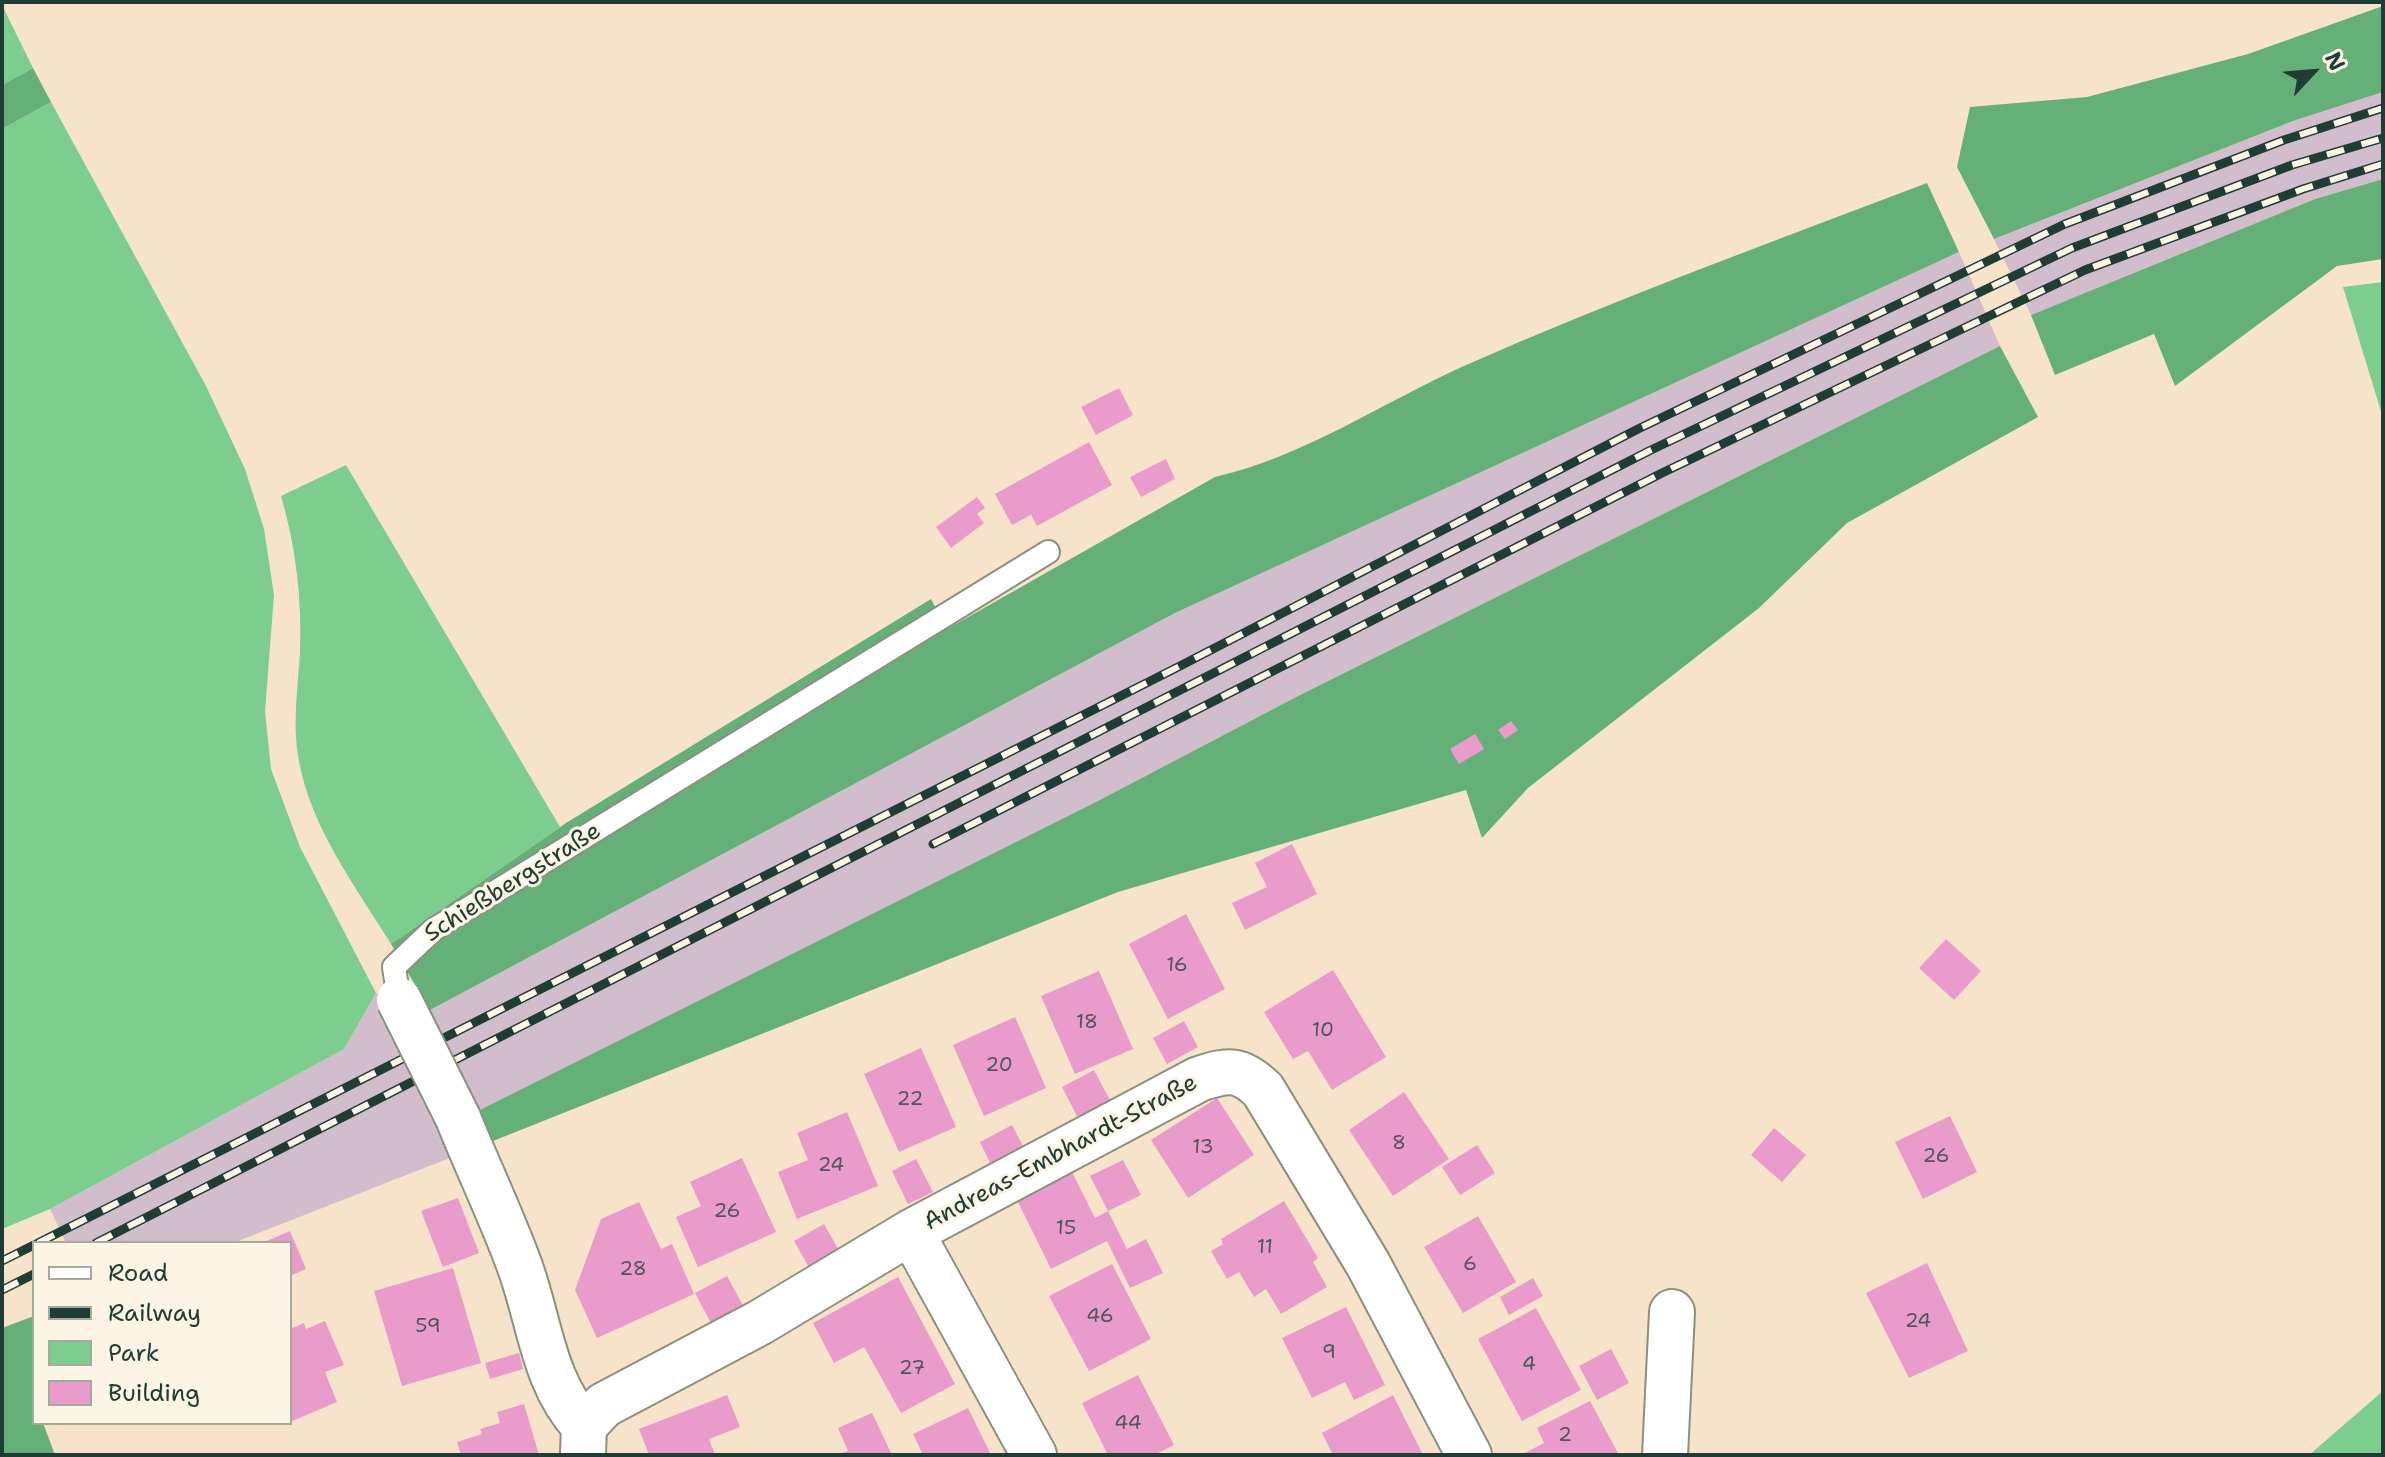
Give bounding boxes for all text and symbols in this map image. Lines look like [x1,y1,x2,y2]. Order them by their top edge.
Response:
north arrow [2273,32,2353,112]
text: N [2318,47,2352,75]
street label: Schießbergstraße [419,817,607,949]
house number: 16 [1166,954,1188,978]
house number: 18 [1076,1011,1098,1035]
house number: 10 [1312,1019,1334,1043]
house number: 20 [985,1054,1013,1078]
street label: Andreas-Embhardt-Straße [919,1069,1203,1237]
house number: 22 [897,1088,923,1112]
house number: 8 [1392,1132,1406,1156]
house number: 13 [1192,1136,1214,1160]
house number: 26 [1922,1145,1950,1169]
house number: 24 [818,1154,844,1178]
house number: 26 [713,1200,741,1224]
house number: 15 [1056,1217,1076,1241]
house number: 11 [1257,1236,1273,1260]
legend [32,1241,292,1425]
house number: 6 [1463,1253,1477,1277]
text: Road [108,1257,168,1289]
house number: 28 [619,1258,647,1282]
text: Railway [108,1297,201,1329]
house number: 46 [1086,1305,1114,1329]
house number: 24 [1905,1310,1931,1334]
house number: 59 [415,1315,441,1339]
text: Park [108,1337,160,1369]
house number: 9 [1322,1341,1336,1365]
house number: 4 [1522,1353,1536,1377]
house number: 27 [899,1357,925,1381]
text: Building [108,1377,200,1409]
house number: 44 [1114,1412,1142,1436]
house number: 2 [1558,1424,1572,1448]

